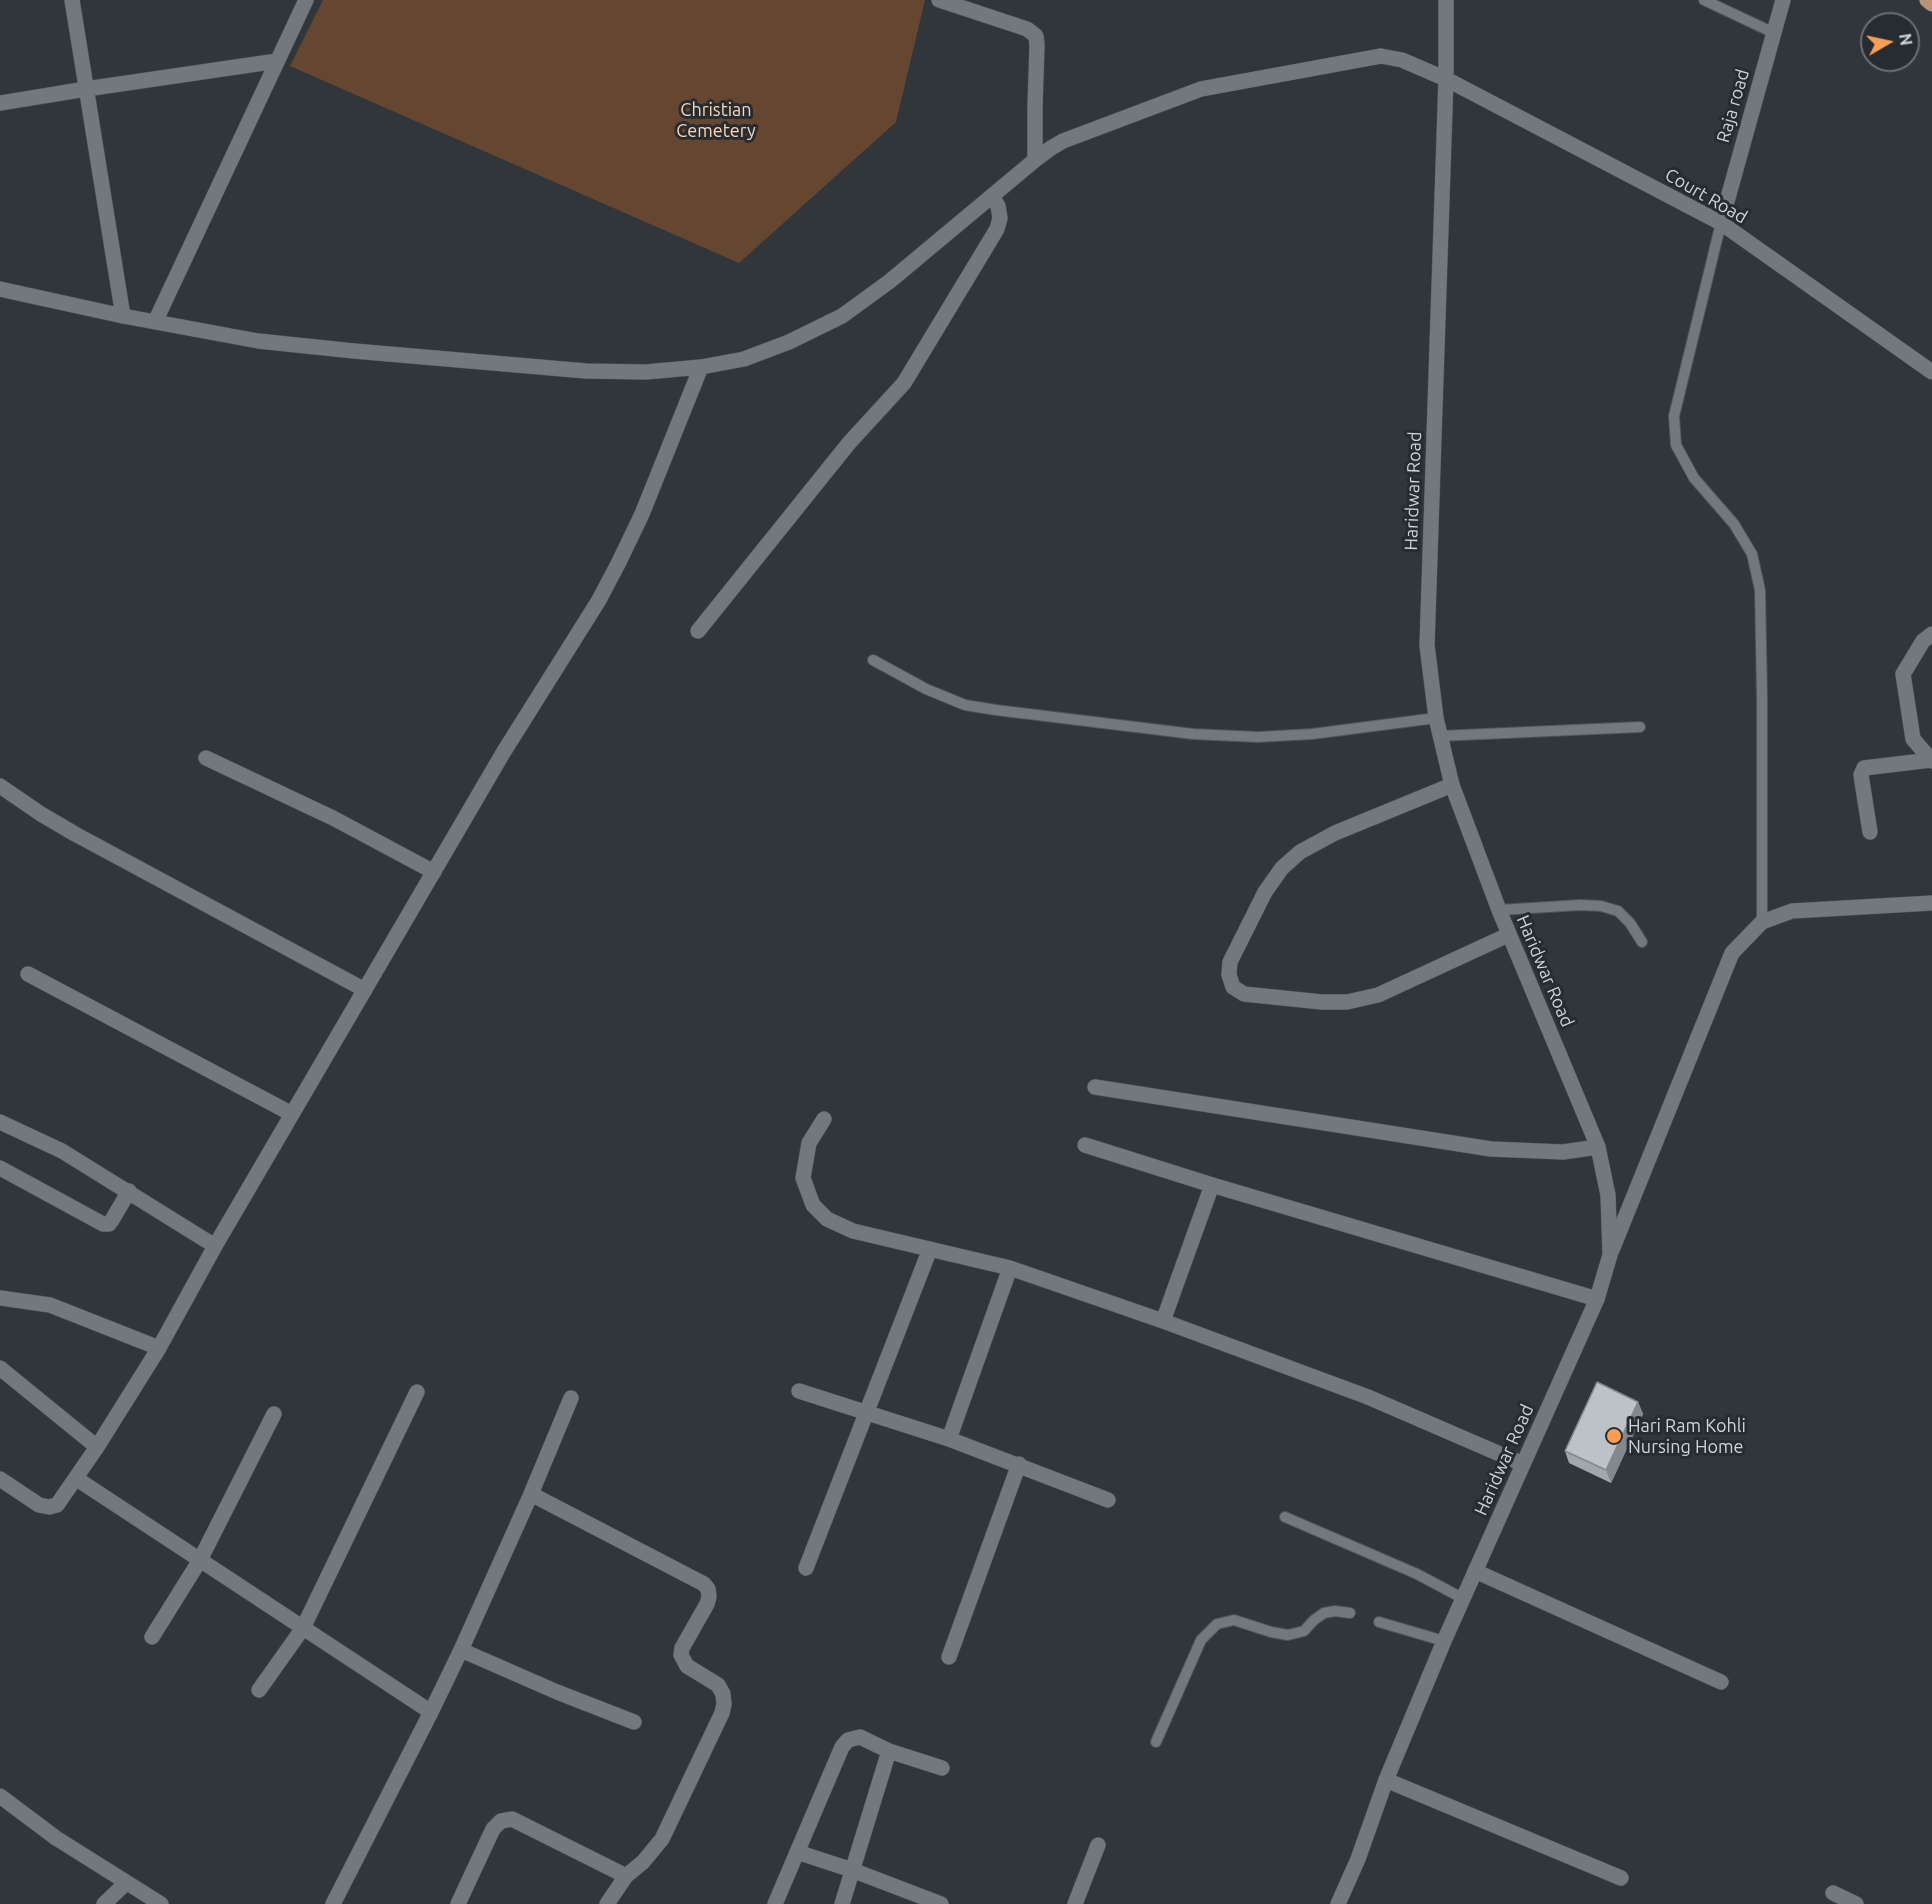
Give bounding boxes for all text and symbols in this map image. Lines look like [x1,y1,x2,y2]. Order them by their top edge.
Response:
north arrow [1860,12,1920,72]
text: N [1896,32,1916,47]
street label: Raja road [1712,67,1754,145]
park label: Christian Cemetery [676,99,756,142]
street label: Court Road [1661,164,1751,228]
street label: Haridwar Road [1400,431,1426,551]
street label: Haridwar Road [1512,912,1578,1030]
street label: Haridwar Road [1470,1401,1538,1519]
place label: Hari Ram Kohli Nursing Home [1628,1415,1746,1458]
marker: Hari Ram Kohli Nursing Home [1605,1427,1623,1445]

